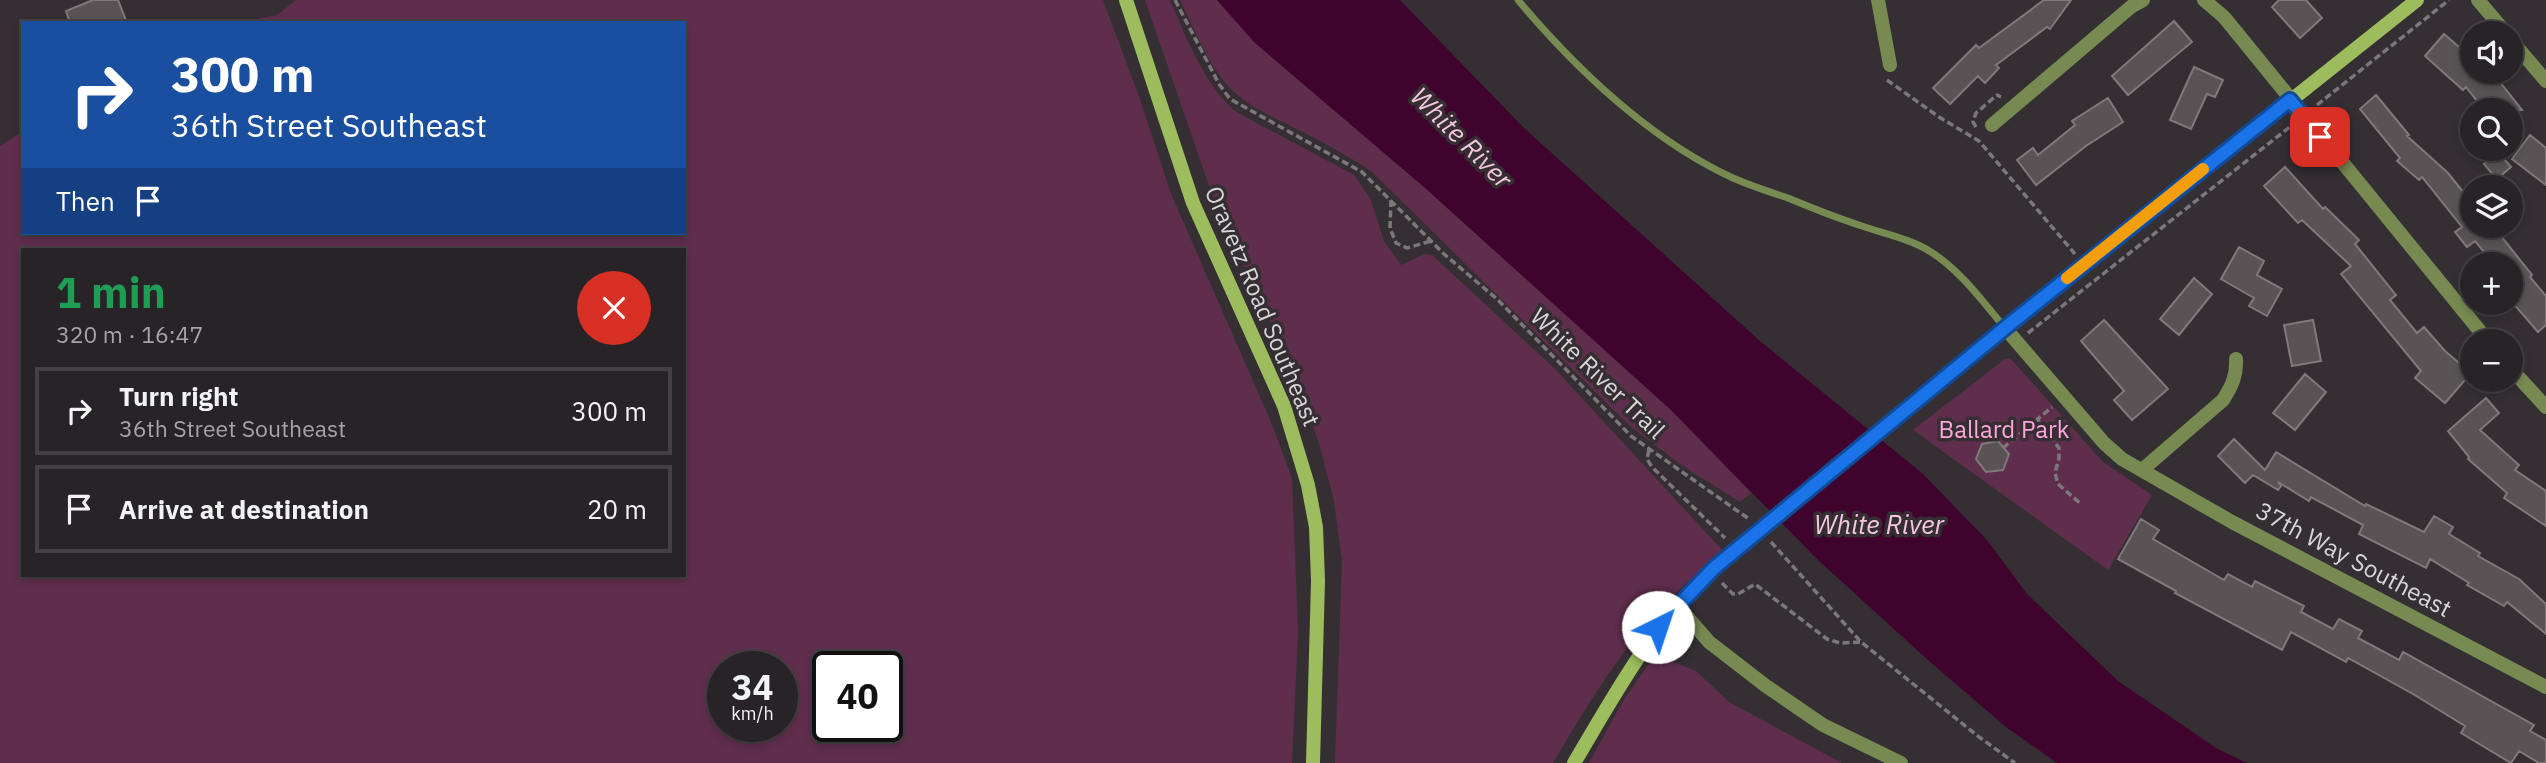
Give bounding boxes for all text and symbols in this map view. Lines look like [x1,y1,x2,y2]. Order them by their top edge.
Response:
map controls [2460,21,2523,392]
button: sound [2460,21,2523,84]
text: 300 m [171,42,315,105]
icon: right [56,49,147,140]
water label: White River [1404,79,1521,196]
button: search [2460,98,2523,161]
text: 36th Street Southeast [171,104,487,146]
pin [2290,107,2350,167]
icon: arrive [2301,118,2339,156]
button: layers [2460,175,2523,238]
street label: Oravetz Road Southeast [1198,181,1328,431]
icon: arrive [129,182,167,220]
text: Then [56,184,115,218]
button: + [2460,252,2523,315]
text: 1 min [56,265,166,320]
button: close [577,271,651,345]
street label: White River Trail [1524,301,1672,445]
text: 320 m · 16:47 [56,319,203,349]
button: − [2460,329,2523,392]
text: Turn right [119,379,238,413]
icon: right [60,392,98,430]
text: 300 m [571,394,647,428]
text: 36th Street Southeast [119,413,346,443]
park label: Ballard Park [1938,413,2070,445]
icon: arrive [60,490,98,528]
text: Arrive at destination [119,492,369,526]
text: 20 m [587,492,647,526]
street label: 37th Way Southeast [2251,494,2457,624]
water label: White River [1814,507,1945,541]
position arrow [1621,590,1695,664]
speed limit sign: 40 [812,651,903,742]
text: 34 [731,664,774,710]
text: km/h [731,702,774,725]

